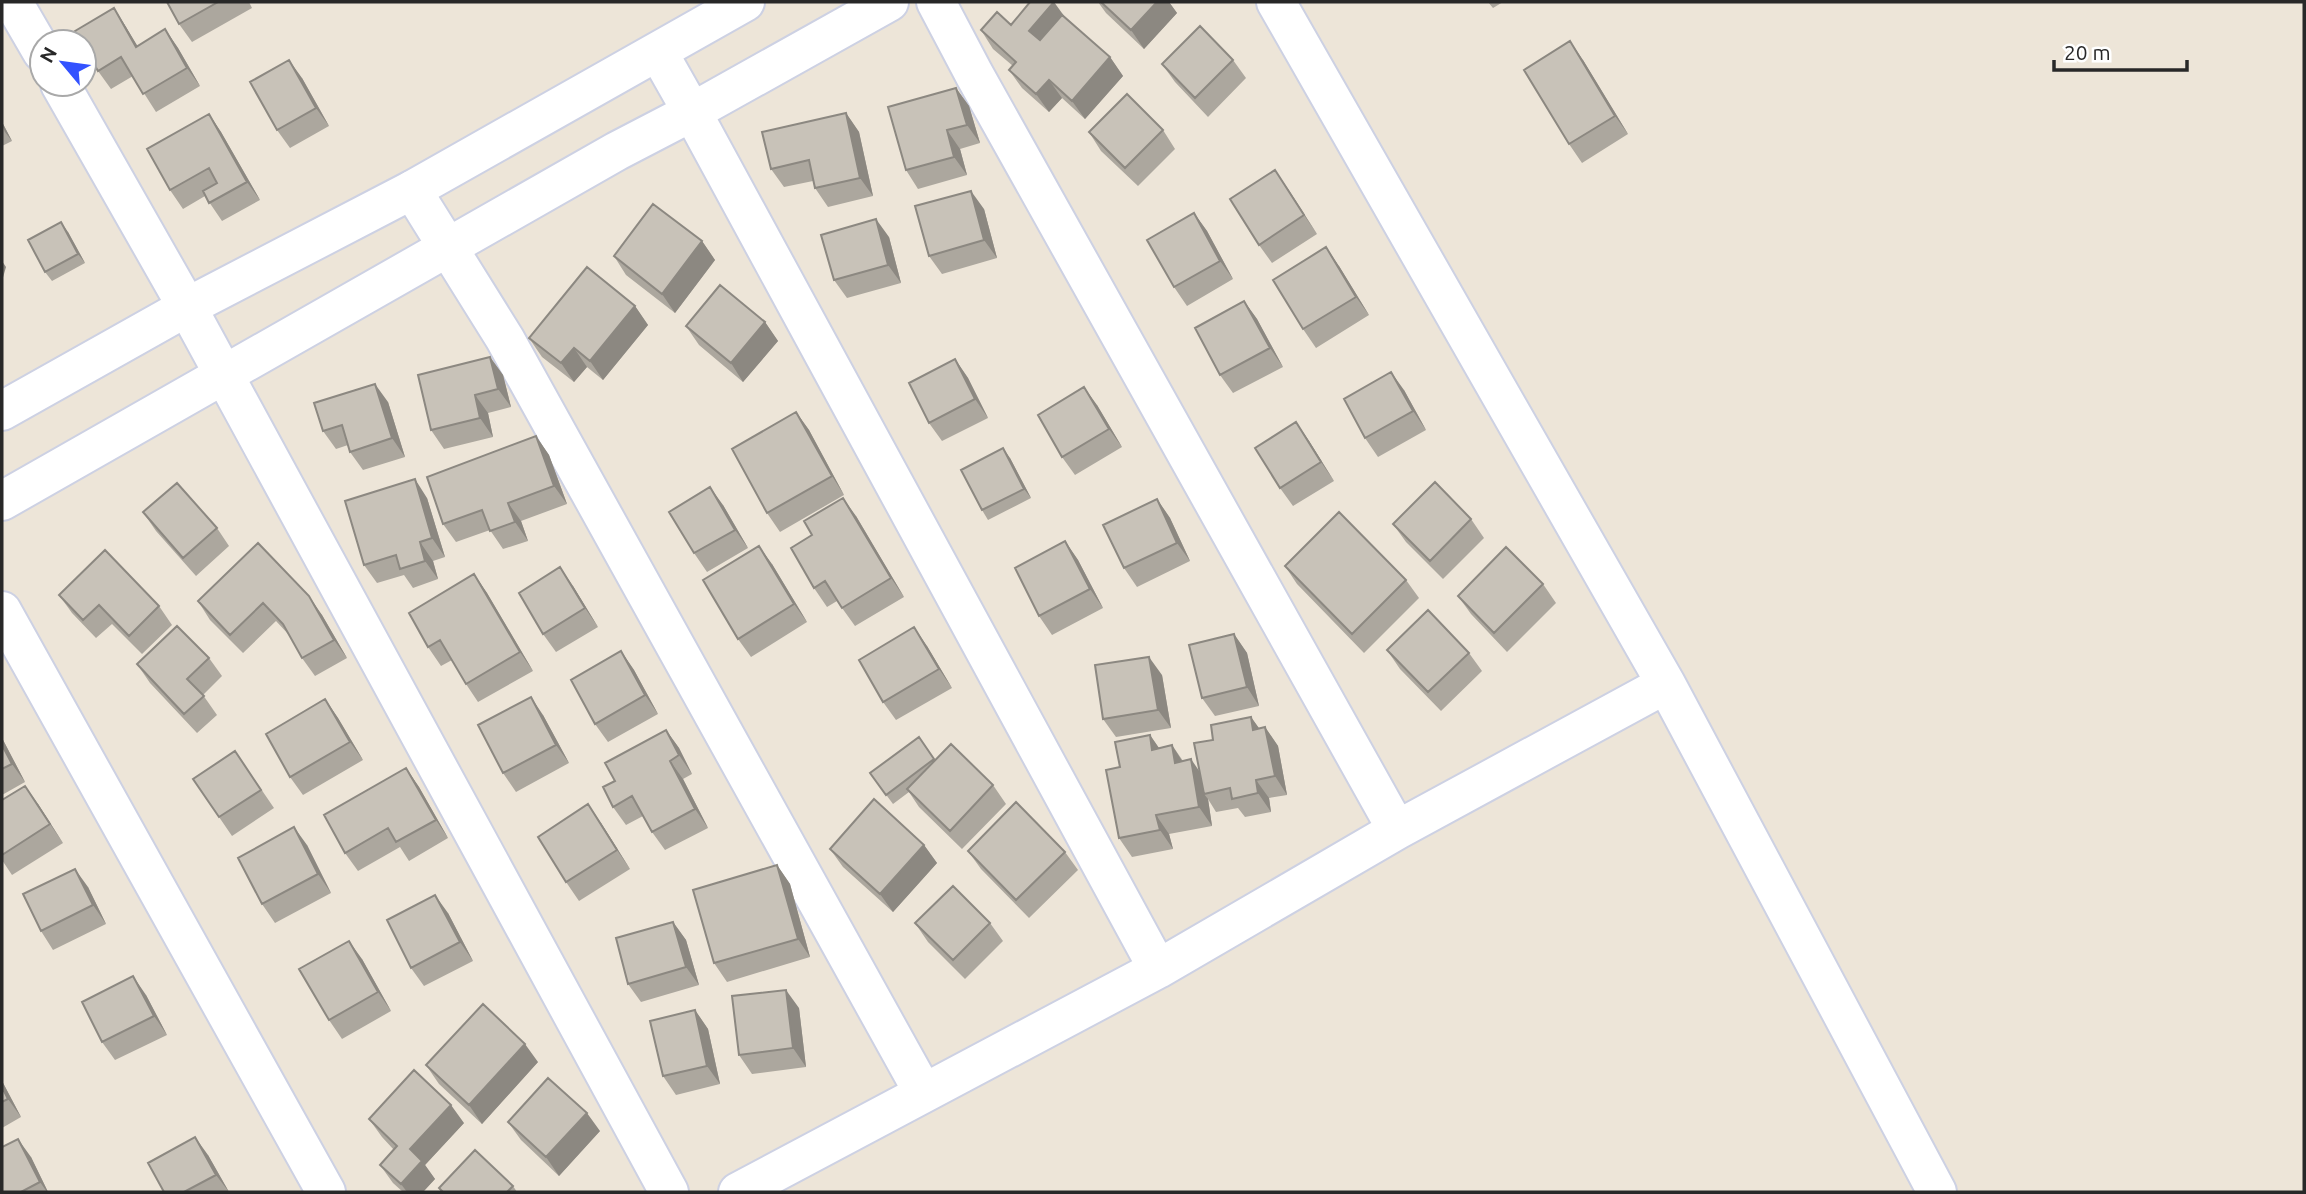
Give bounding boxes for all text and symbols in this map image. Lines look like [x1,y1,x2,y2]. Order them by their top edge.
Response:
north arrow [28,28,98,98]
scale bar [2054,28,2187,72]
text: 20 m [2064,40,2111,64]
text: N [35,43,61,66]

